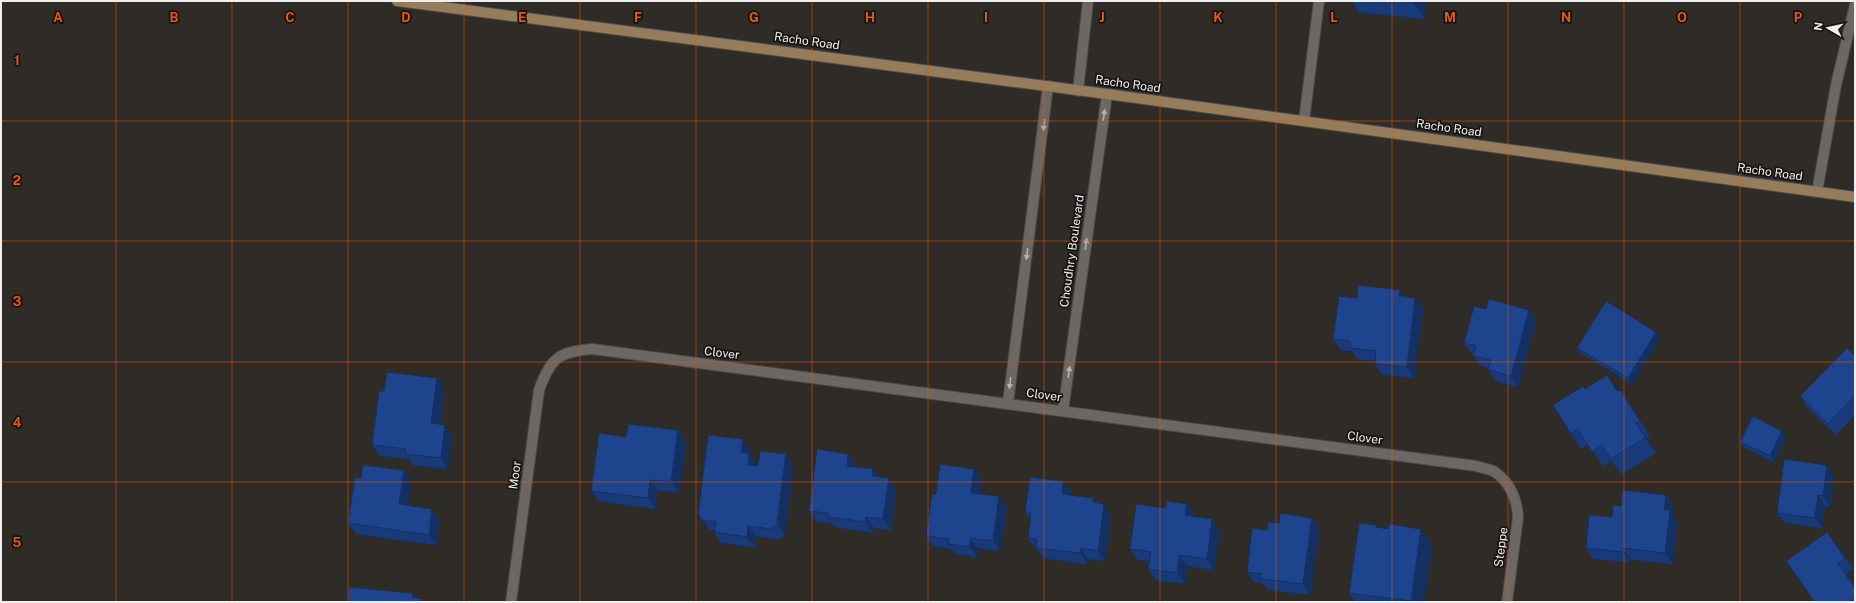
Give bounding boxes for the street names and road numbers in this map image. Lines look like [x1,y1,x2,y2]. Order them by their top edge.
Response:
street label: Racho Road [773,29,841,53]
street label: Racho Road [1094,72,1162,96]
street label: Racho Road [1415,116,1483,140]
street label: Racho Road [1736,160,1804,184]
street label: Choudhry Boulevard [1057,194,1087,308]
street label: Clover [703,344,741,362]
street label: Clover [1025,386,1063,404]
street label: Clover [1346,429,1384,447]
street label: Moor [506,459,524,490]
street label: Steppe [1491,526,1511,568]

